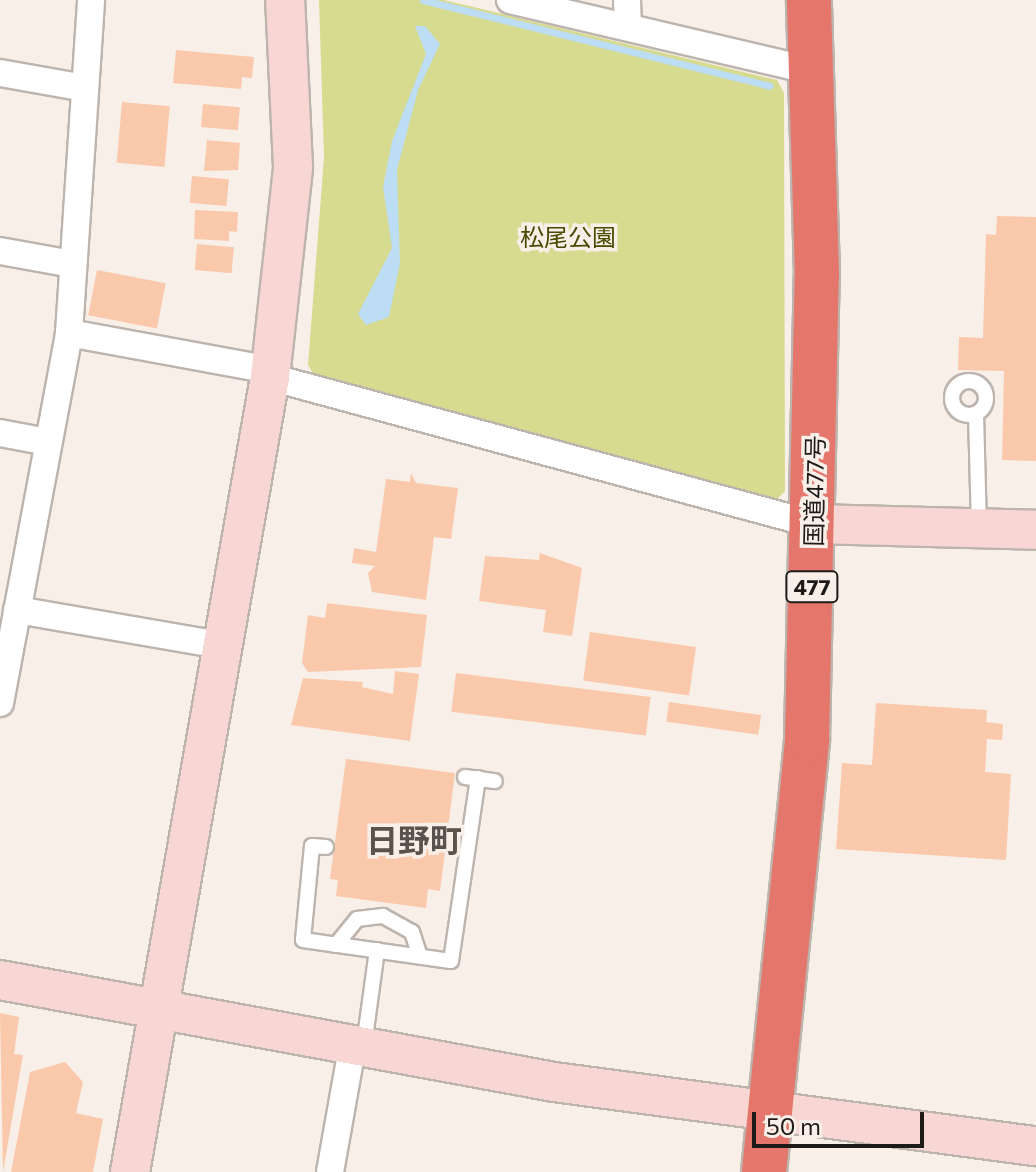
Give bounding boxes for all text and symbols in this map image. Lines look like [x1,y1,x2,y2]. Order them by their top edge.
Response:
park label: 松尾公園 [520,223,616,251]
street label: 国道477号 [799,435,829,547]
road number: 477 [784,569,840,605]
district label: 日野町 [366,820,462,858]
scale bar [756,1096,928,1146]
text: 50 m [766,1111,821,1140]

